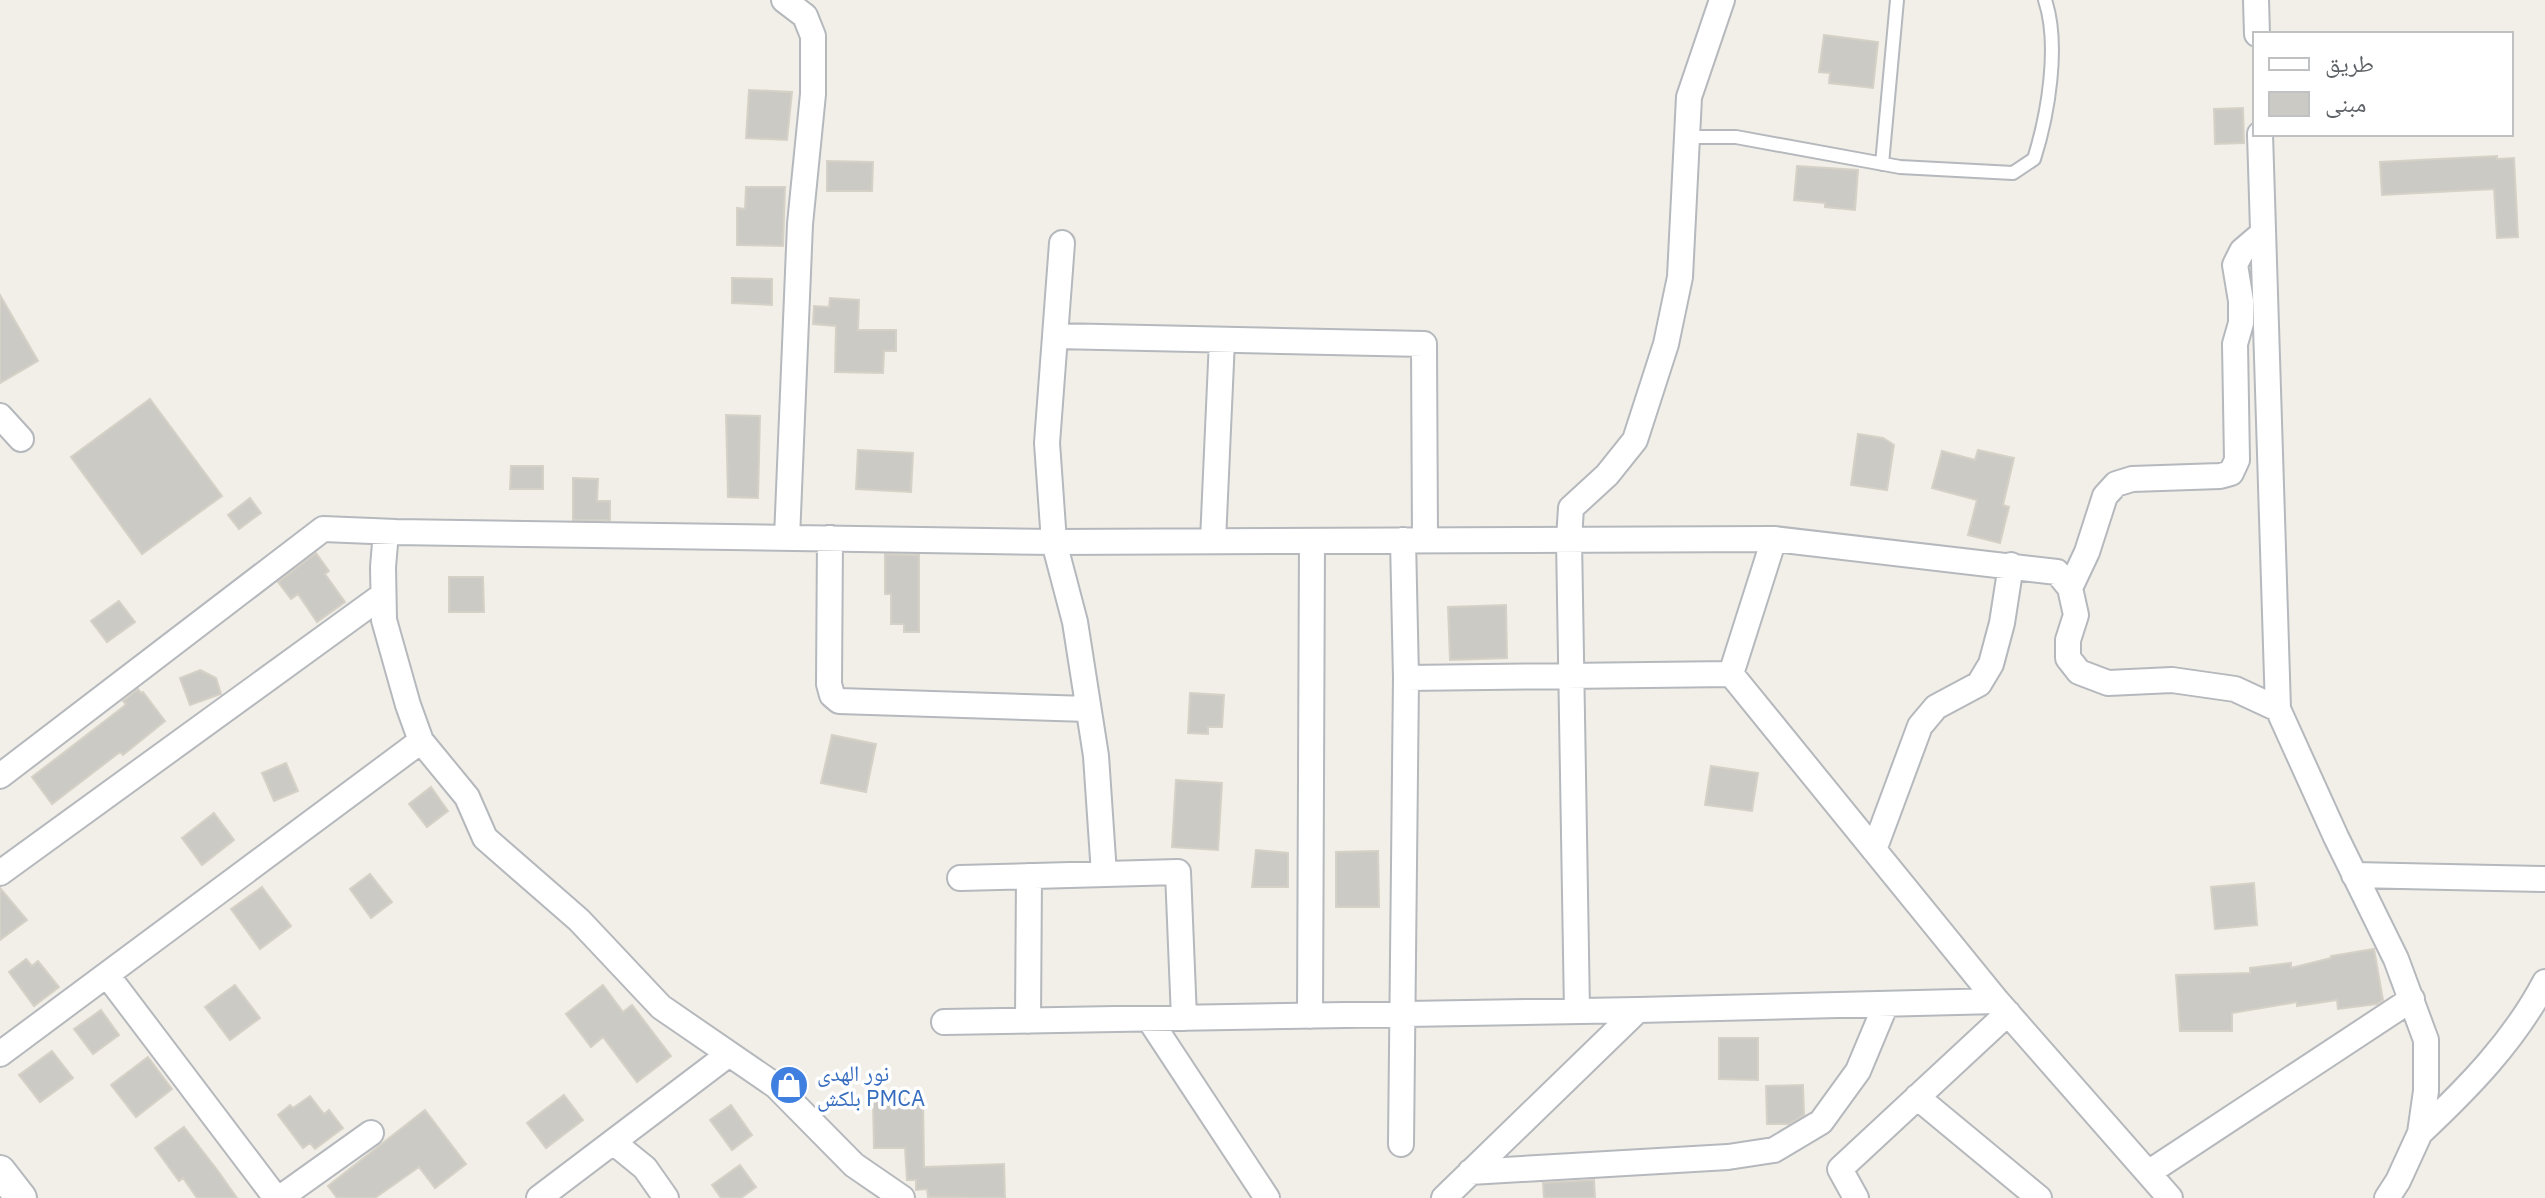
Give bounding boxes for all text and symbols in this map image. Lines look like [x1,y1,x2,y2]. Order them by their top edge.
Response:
legend [2253,32,2513,136]
text: طريق [2325,47,2374,79]
text: مبنى [2325,87,2366,119]
place label: نور الهدى بلكش PMCA [817,1058,925,1112]
shop icon: نور الهدى بلكش PMCA [768,1064,810,1106]

